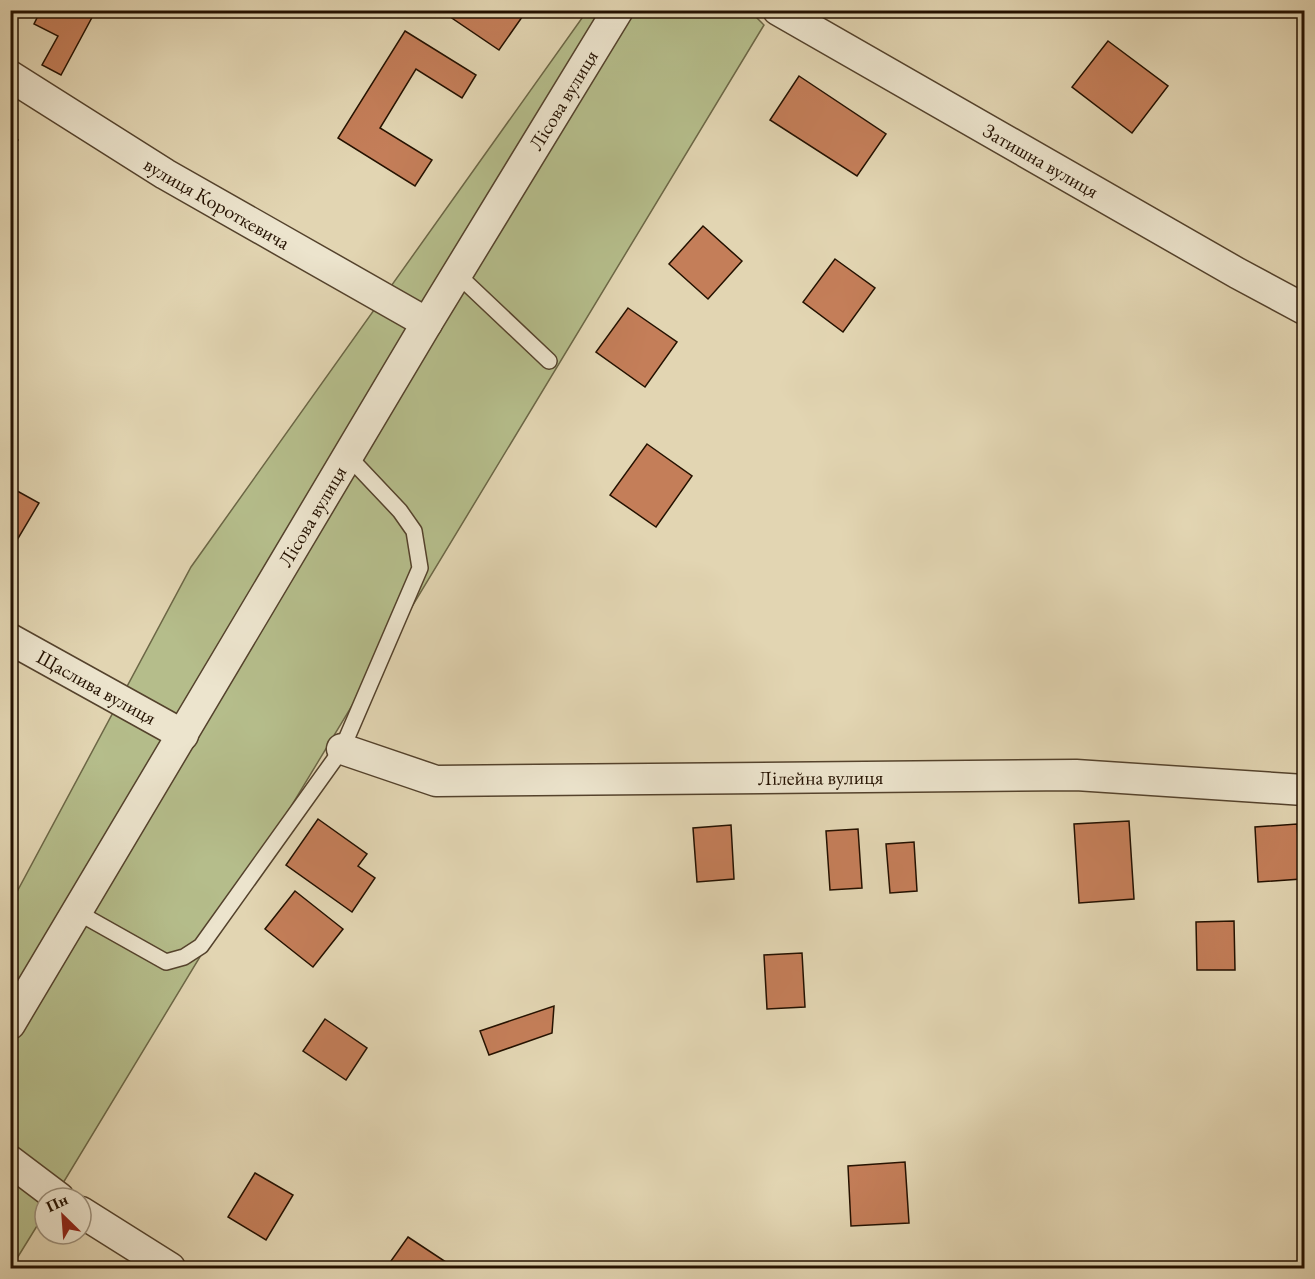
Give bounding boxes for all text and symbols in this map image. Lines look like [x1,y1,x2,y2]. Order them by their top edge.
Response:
street label: Лісова вулиця [523,45,604,155]
street label: Затишна вулиця [978,117,1103,204]
street label: вулиця Короткевича [139,151,295,255]
street label: Лісова вулиця [272,461,352,571]
street label: Щаслива вулиця [32,643,161,731]
street label: Лілейна вулиця [758,764,884,791]
north arrow [33,1186,93,1246]
text: Пн [43,1189,71,1217]

